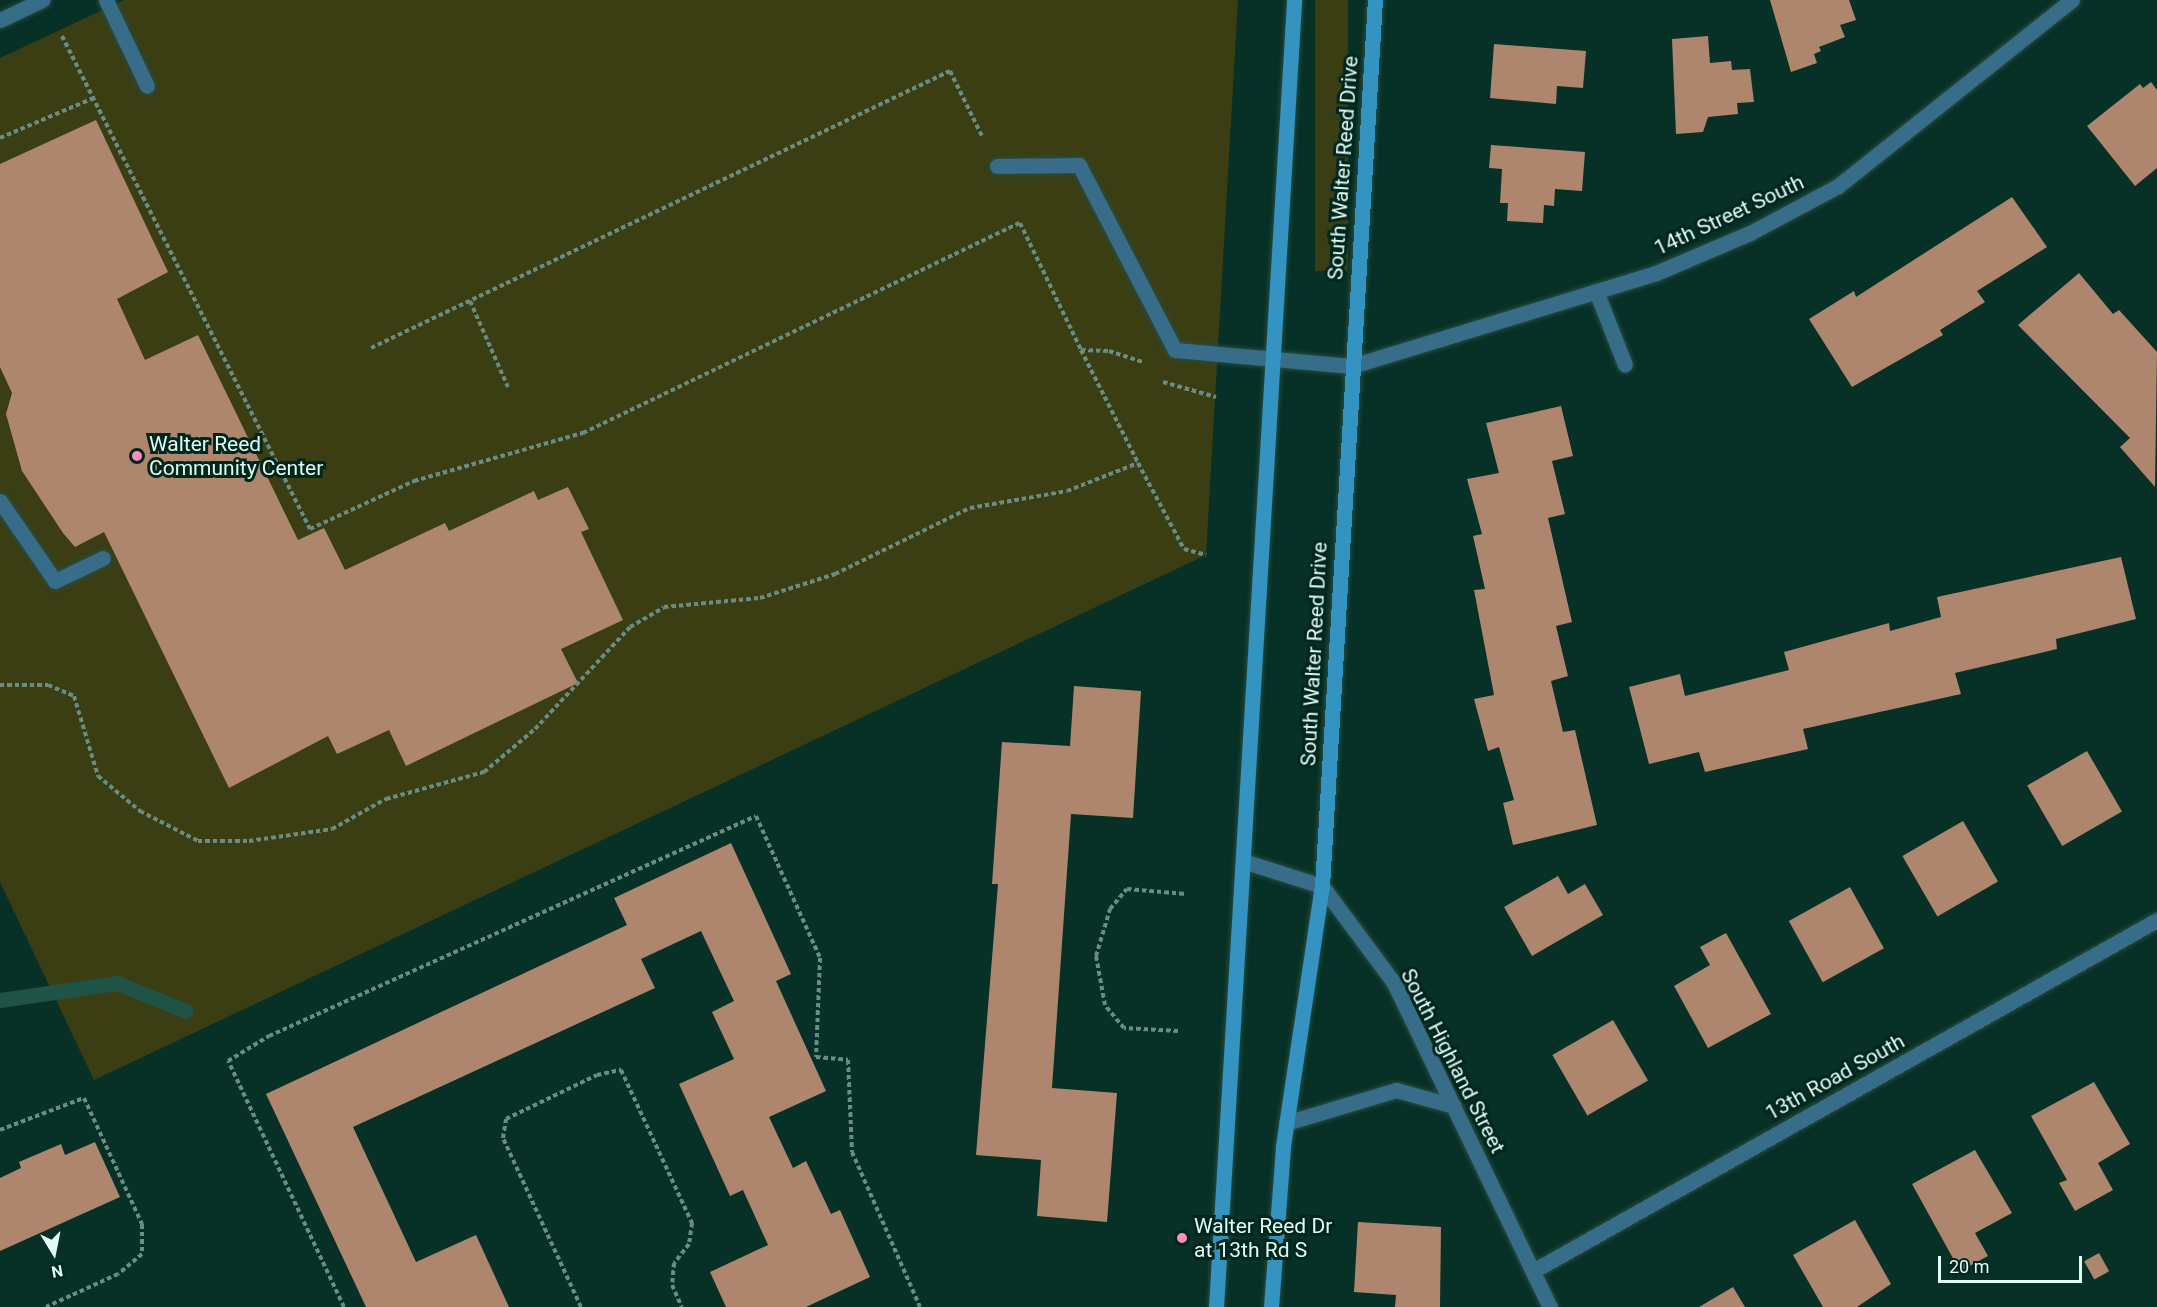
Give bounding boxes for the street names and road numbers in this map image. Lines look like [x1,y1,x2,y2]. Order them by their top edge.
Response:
street label: South Walter Reed Drive [1323,55,1363,281]
street label: 14th Street South [1650,169,1808,261]
street label: South Walter Reed Drive [1296,541,1332,767]
street label: South Highland Street [1396,965,1510,1157]
street label: 13th Road South [1761,1028,1909,1126]

